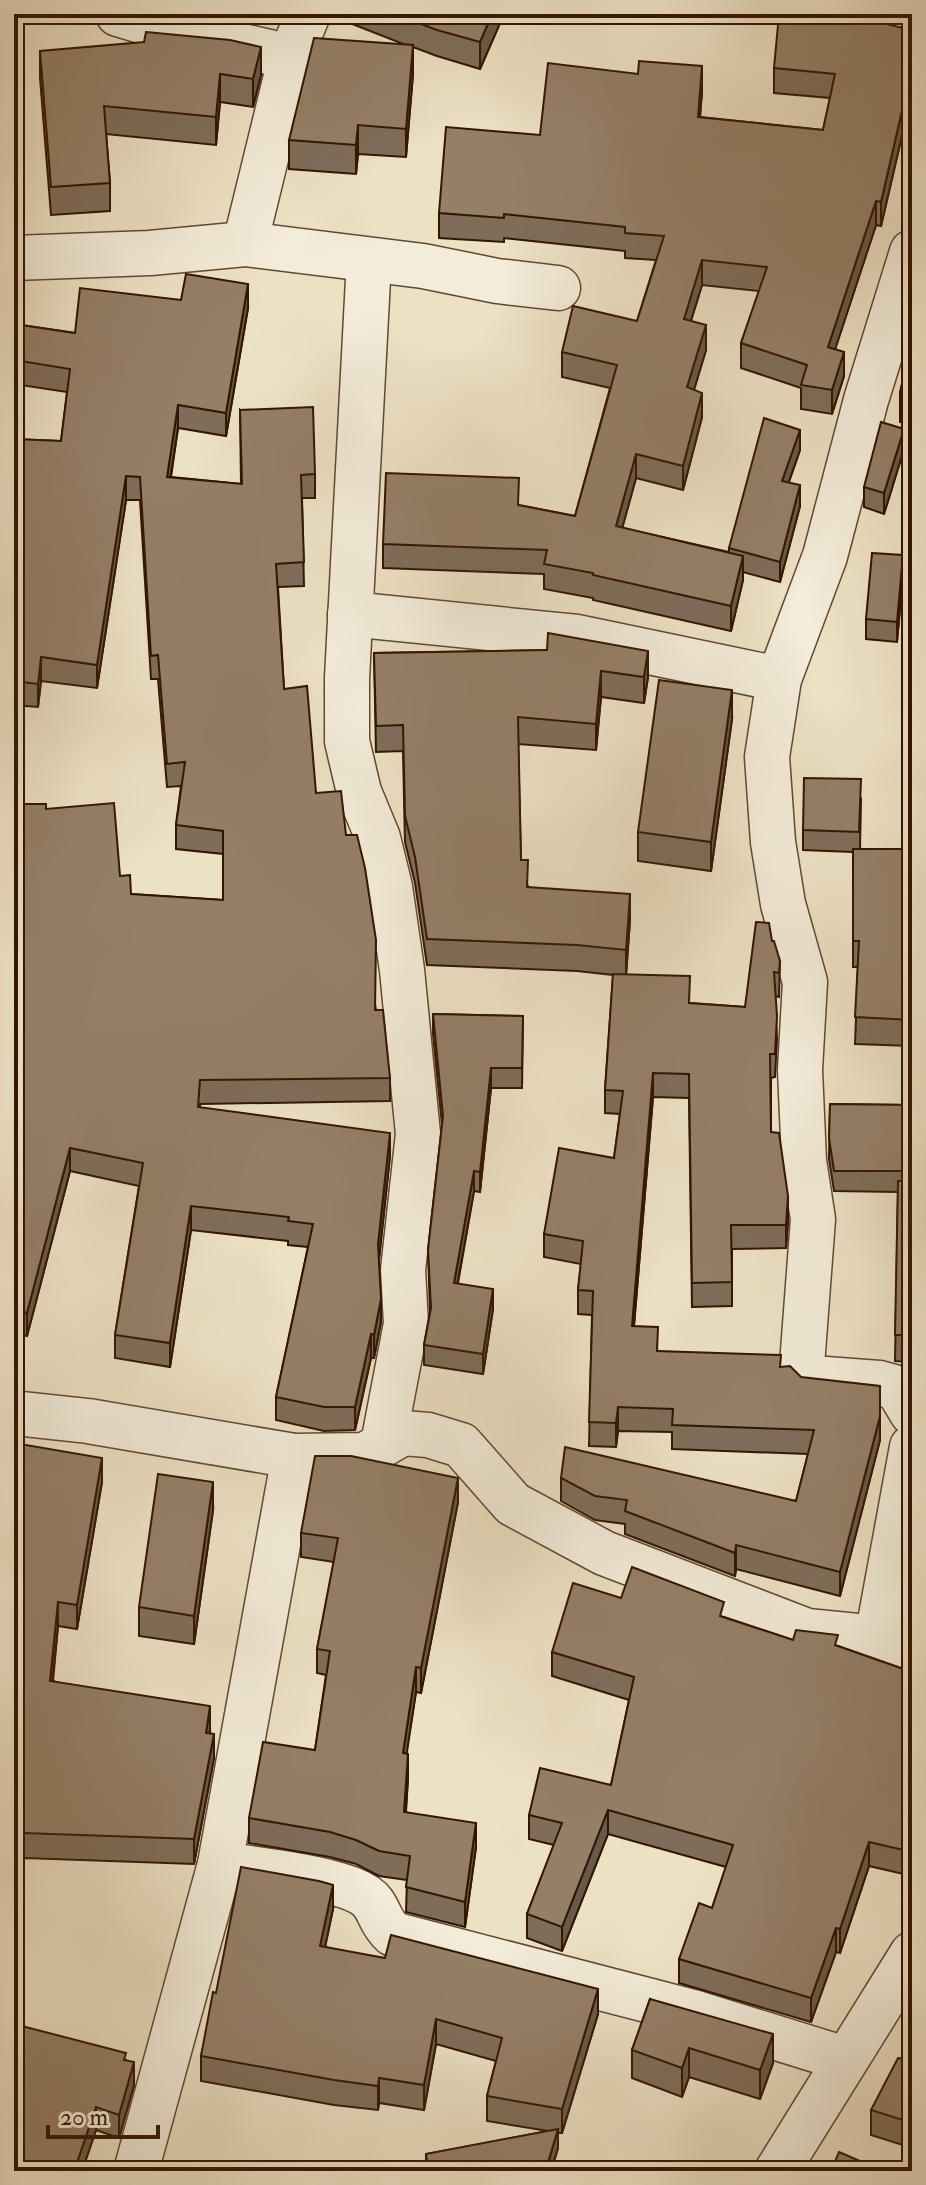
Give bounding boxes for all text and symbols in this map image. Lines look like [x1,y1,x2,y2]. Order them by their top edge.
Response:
scale bar [48,2089,158,2139]
text: 20 m [60,2102,109,2133]

